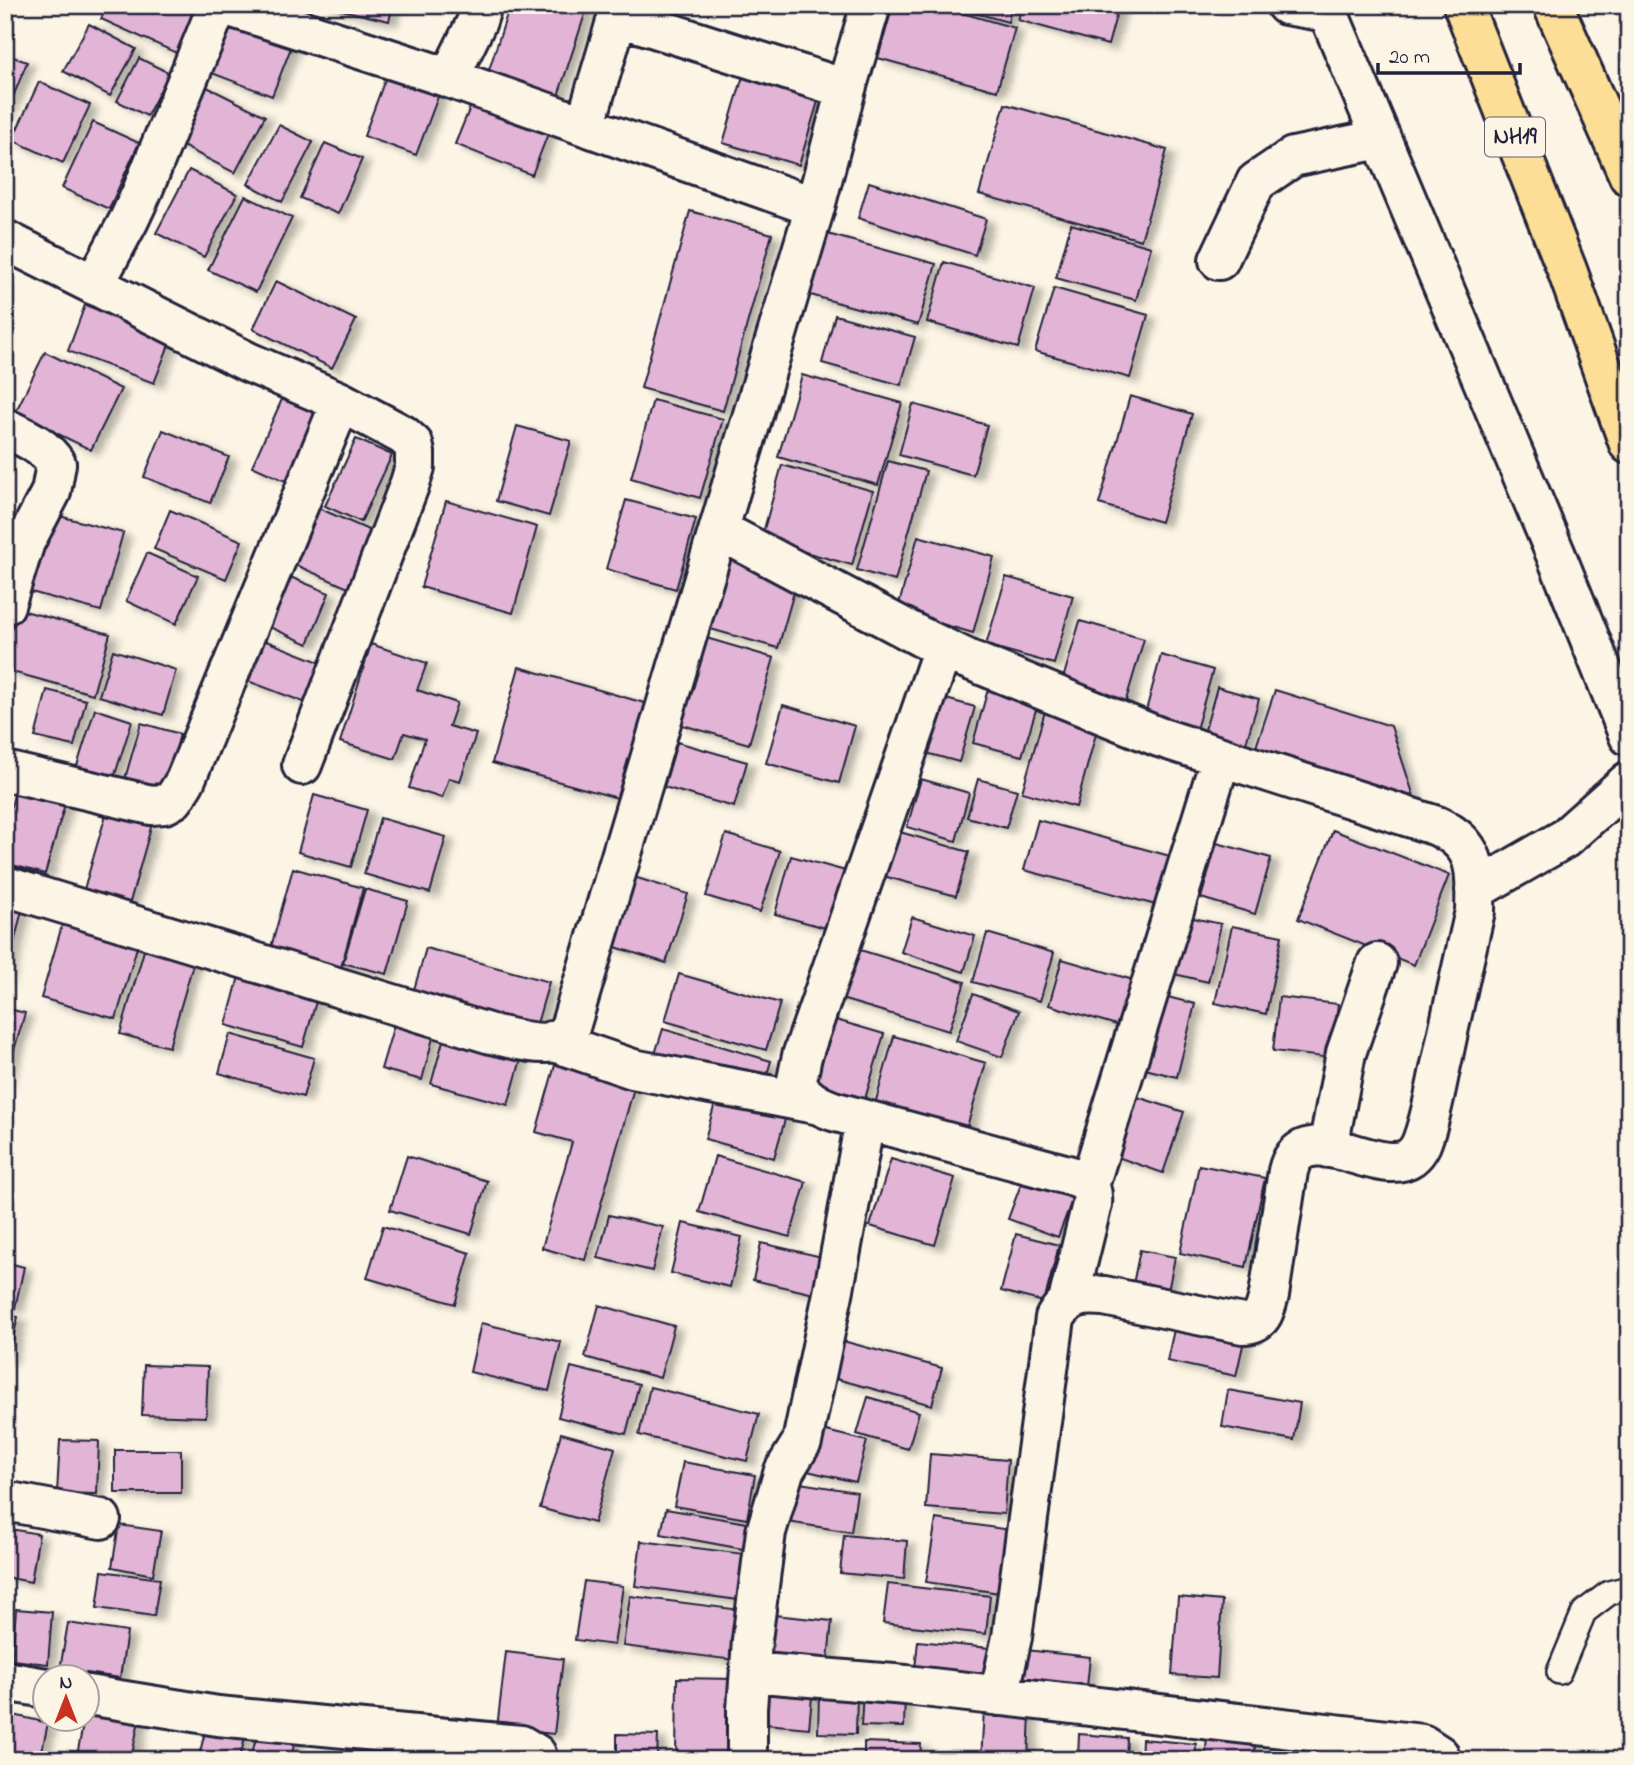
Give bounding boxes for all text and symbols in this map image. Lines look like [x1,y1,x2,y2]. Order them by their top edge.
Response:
scale bar [1378,32,1520,76]
text: 20 m [1389,43,1430,73]
road number: NH19 [1485,118,1545,156]
north arrow [32,1664,102,1734]
text: N [60,1670,73,1697]

